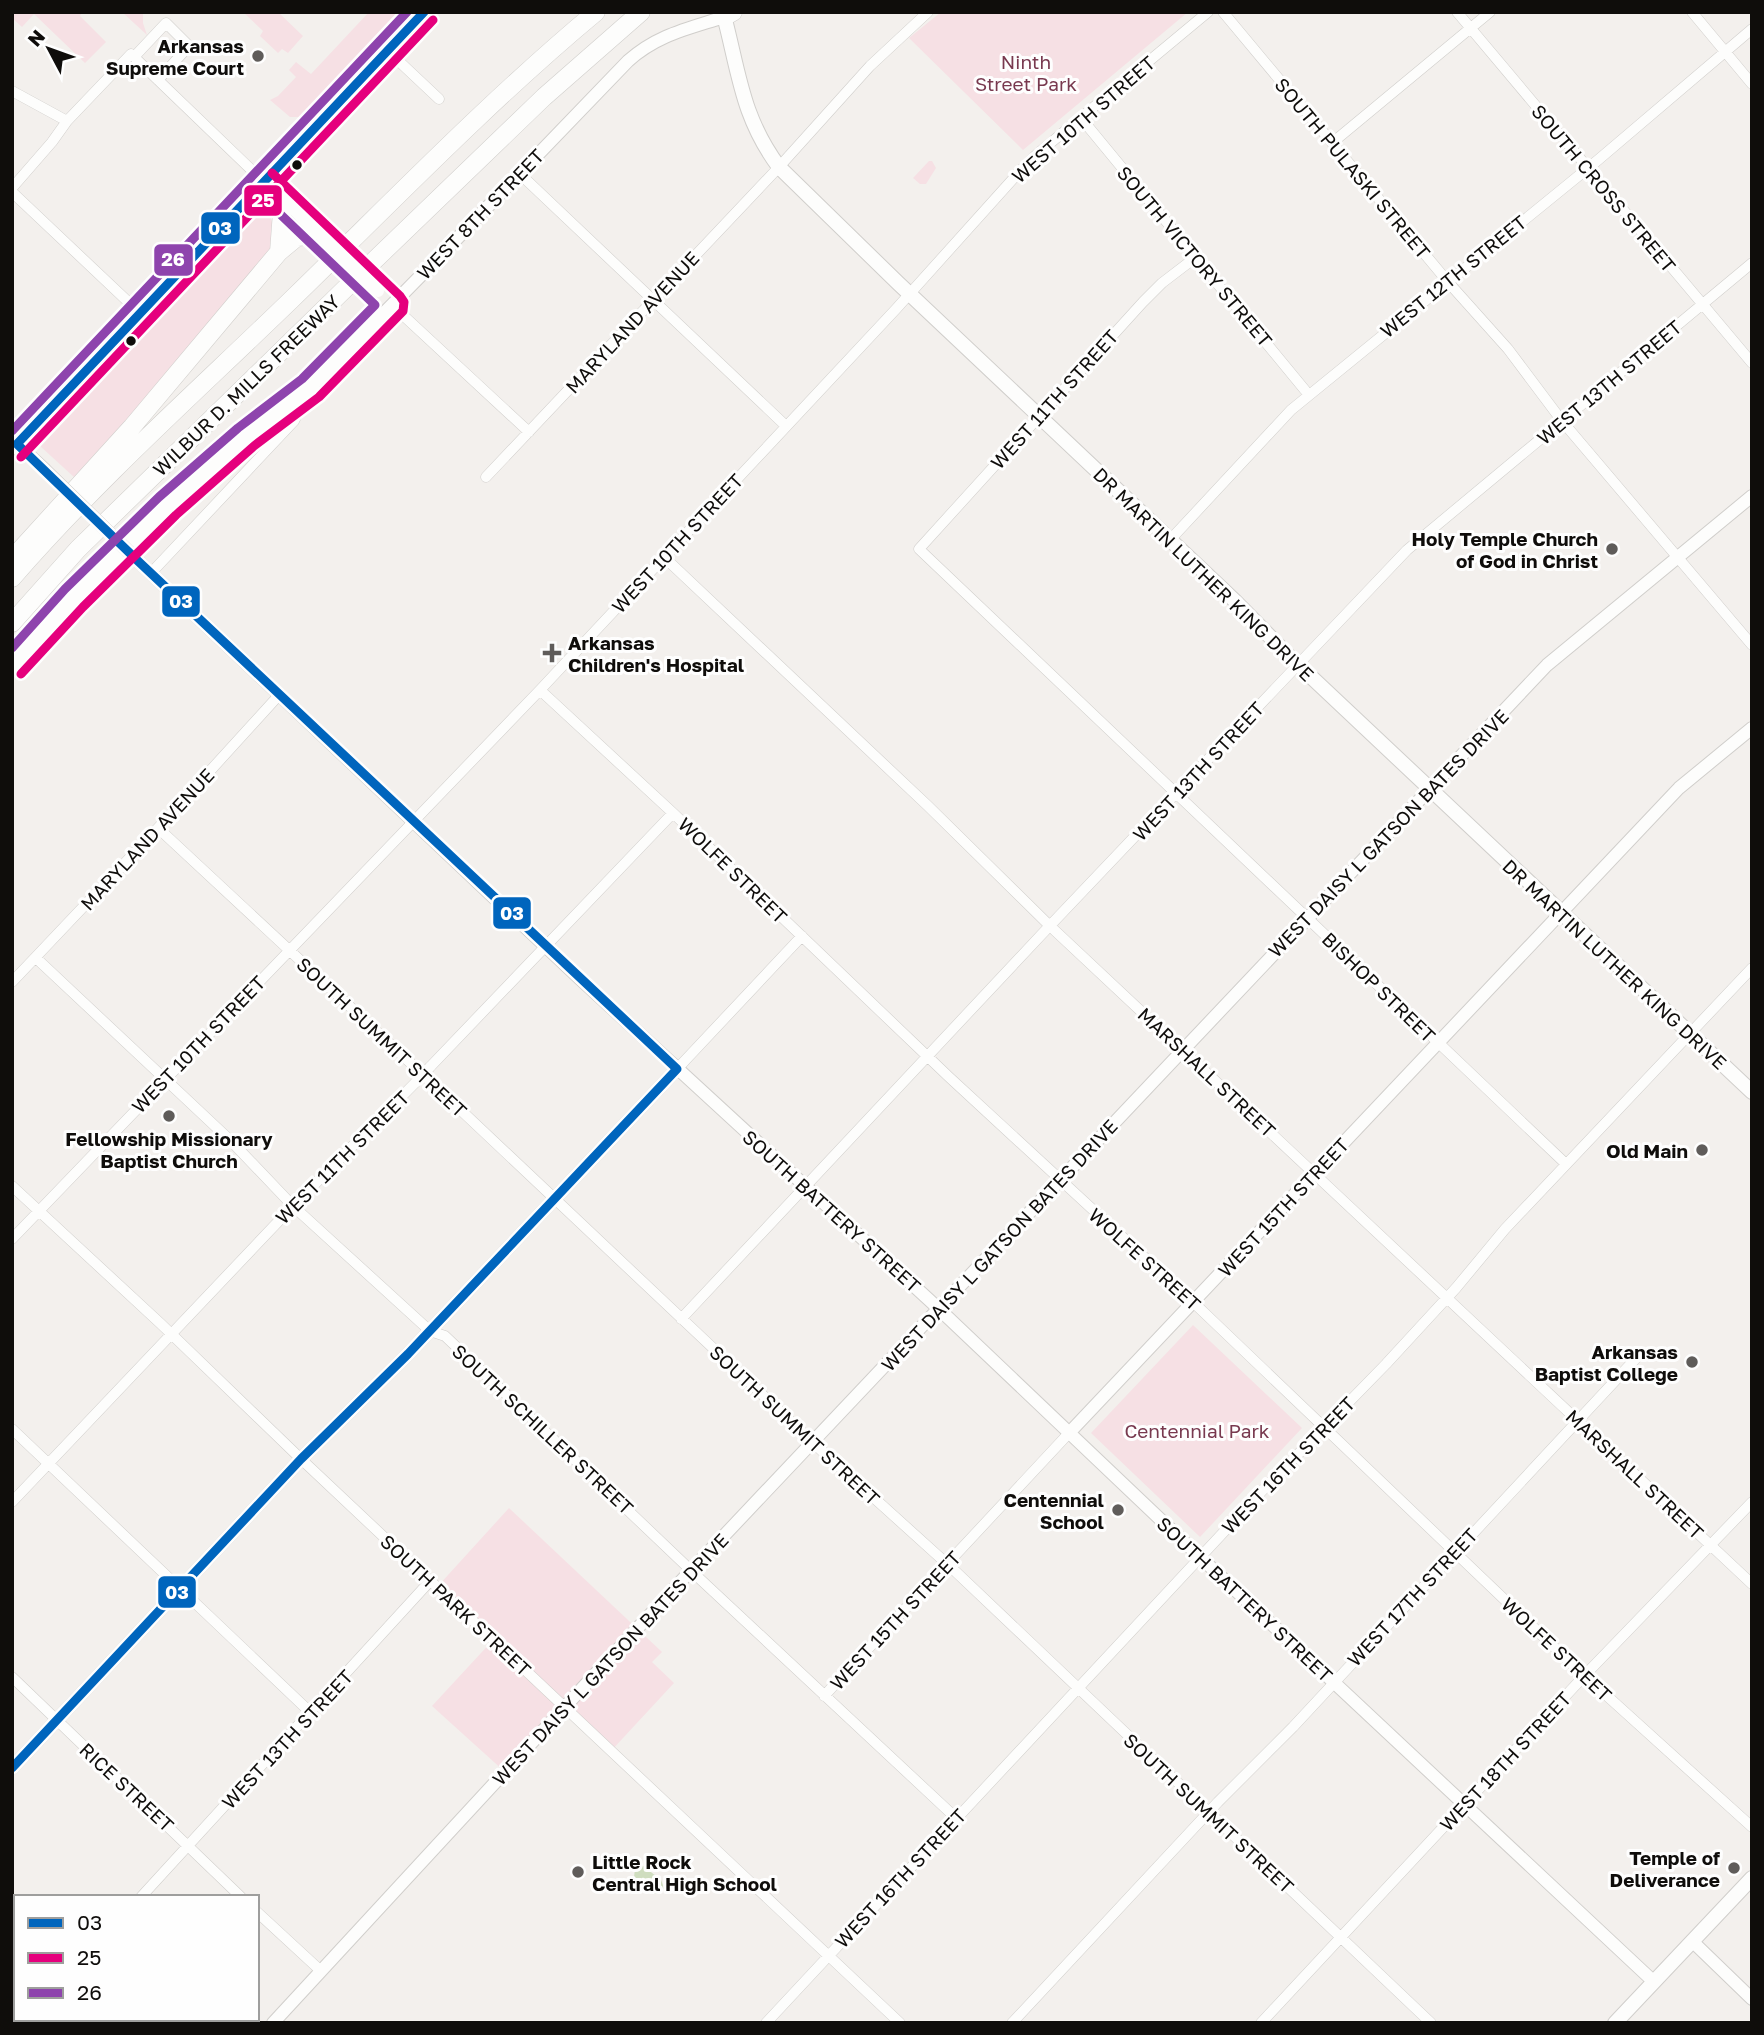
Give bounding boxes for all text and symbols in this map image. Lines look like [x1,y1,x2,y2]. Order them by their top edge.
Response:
north arrow [14,14,84,84]
text: N [22,25,49,51]
place label: Arkansas Supreme Court [106,34,244,79]
marker: Arkansas Supreme Court [250,48,266,64]
park label: Ninth Street Park [975,50,1077,95]
street label: WEST 10TH STREET [1007,50,1159,187]
street label: SOUTH PULASKI STREET [1271,73,1436,263]
street label: SOUTH CROSS STREET [1527,99,1681,277]
street label: WEST 8TH STREET [412,144,548,284]
unlabelled marker [290,158,304,172]
street label: SOUTH VICTORY STREET [1113,161,1277,351]
line badge: 25 [243,184,283,217]
text: 25 [251,188,275,211]
street label: WEST 12TH STREET [1375,210,1531,342]
line badge: 03 [200,211,241,245]
text: 03 [208,216,232,239]
line badge: 26 [153,243,194,277]
street label: MARYLAND AVENUE [560,246,704,398]
text: 26 [161,247,185,270]
street label: WILBUR D. MILLS FREEWAY [148,290,344,480]
street label: WEST 13TH STREET [1532,315,1686,449]
street label: WEST 11TH STREET [985,324,1123,473]
unlabelled marker [124,334,138,348]
street label: DR MARTIN LUTHER KING DRIVE [1089,462,1319,686]
street label: WEST 10TH STREET [606,468,748,617]
place label: Holy Temple Church of God in Christ [1412,527,1598,572]
marker: Holy Temple Church of God in Christ [1604,541,1620,557]
line badge: 03 [161,585,201,618]
text: 03 [169,589,193,612]
place label: Arkansas Children's Hospital [568,631,744,676]
marker: Arkansas Children's Hospital [542,643,562,663]
street label: WEST 13TH STREET [1128,697,1268,845]
street label: WEST DAISY L GATSON BATES DRIVE [1263,704,1513,962]
street label: MARYLAND AVENUE [75,763,219,915]
street label: WOLFE STREET [674,812,792,928]
street label: DR MARTIN LUTHER KING DRIVE [1498,854,1732,1074]
line badge: 03 [492,896,532,930]
text: 03 [500,901,524,924]
street label: BISHOP STREET [1318,927,1441,1047]
street label: SOUTH SUMMIT STREET [292,952,472,1122]
street label: WEST 10TH STREET [126,970,270,1117]
street label: MARSHALL STREET [1133,1002,1281,1142]
street label: WEST 11TH STREET [270,1085,414,1229]
marker: Fellowship Missionary Baptist Church [161,1108,177,1124]
street label: WEST DAISY L GATSON BATES DRIVE [876,1114,1122,1376]
street label: SOUTH BATTERY STREET [738,1125,926,1297]
place label: Fellowship Missionary Baptist Church [65,1127,273,1172]
street label: WEST 15TH STREET [1213,1133,1353,1281]
place label: Old Main [1606,1139,1688,1162]
marker: Old Main [1694,1142,1710,1158]
street label: WOLFE STREET [1084,1203,1206,1315]
street label: SOUTH SCHILLER STREET [448,1339,639,1519]
street label: SOUTH SUMMIT STREET [705,1340,885,1510]
place label: Arkansas Baptist College [1535,1340,1678,1385]
marker: Arkansas Baptist College [1684,1354,1700,1370]
street label: WEST 16TH STREET [1217,1391,1360,1538]
street label: MARSHALL STREET [1561,1404,1709,1544]
park label: Centennial Park [1124,1419,1270,1442]
place label: Centennial School [1003,1488,1104,1533]
marker: Centennial School [1110,1502,1126,1518]
street label: SOUTH BATTERY STREET [1152,1512,1338,1687]
street label: WEST 17TH STREET [1342,1523,1482,1671]
street label: WEST DAISY L GATSON BATES DRIVE [487,1528,733,1790]
street label: SOUTH PARK STREET [376,1529,536,1681]
street label: WEST 15TH STREET [825,1546,965,1694]
line badge: 03 [157,1575,197,1609]
text: 03 [165,1580,189,1603]
street label: WOLFE STREET [1497,1592,1617,1706]
street label: WEST 13TH STREET [217,1665,357,1813]
street label: WEST 18TH STREET [1435,1686,1576,1835]
street label: SOUTH SUMMIT STREET [1119,1728,1299,1898]
street label: RICE STREET [75,1738,179,1836]
street label: WEST 16TH STREET [830,1804,971,1952]
place label: Temple of Deliverance [1610,1846,1720,1891]
place label: Little Rock Central High School [592,1850,777,1895]
marker: Temple of Deliverance [1726,1860,1742,1876]
marker: Little Rock Central High School [570,1864,586,1880]
legend [14,1895,259,2021]
text: 03 [77,1909,102,1935]
text: 25 [77,1944,101,1970]
text: 26 [77,1979,102,2005]

